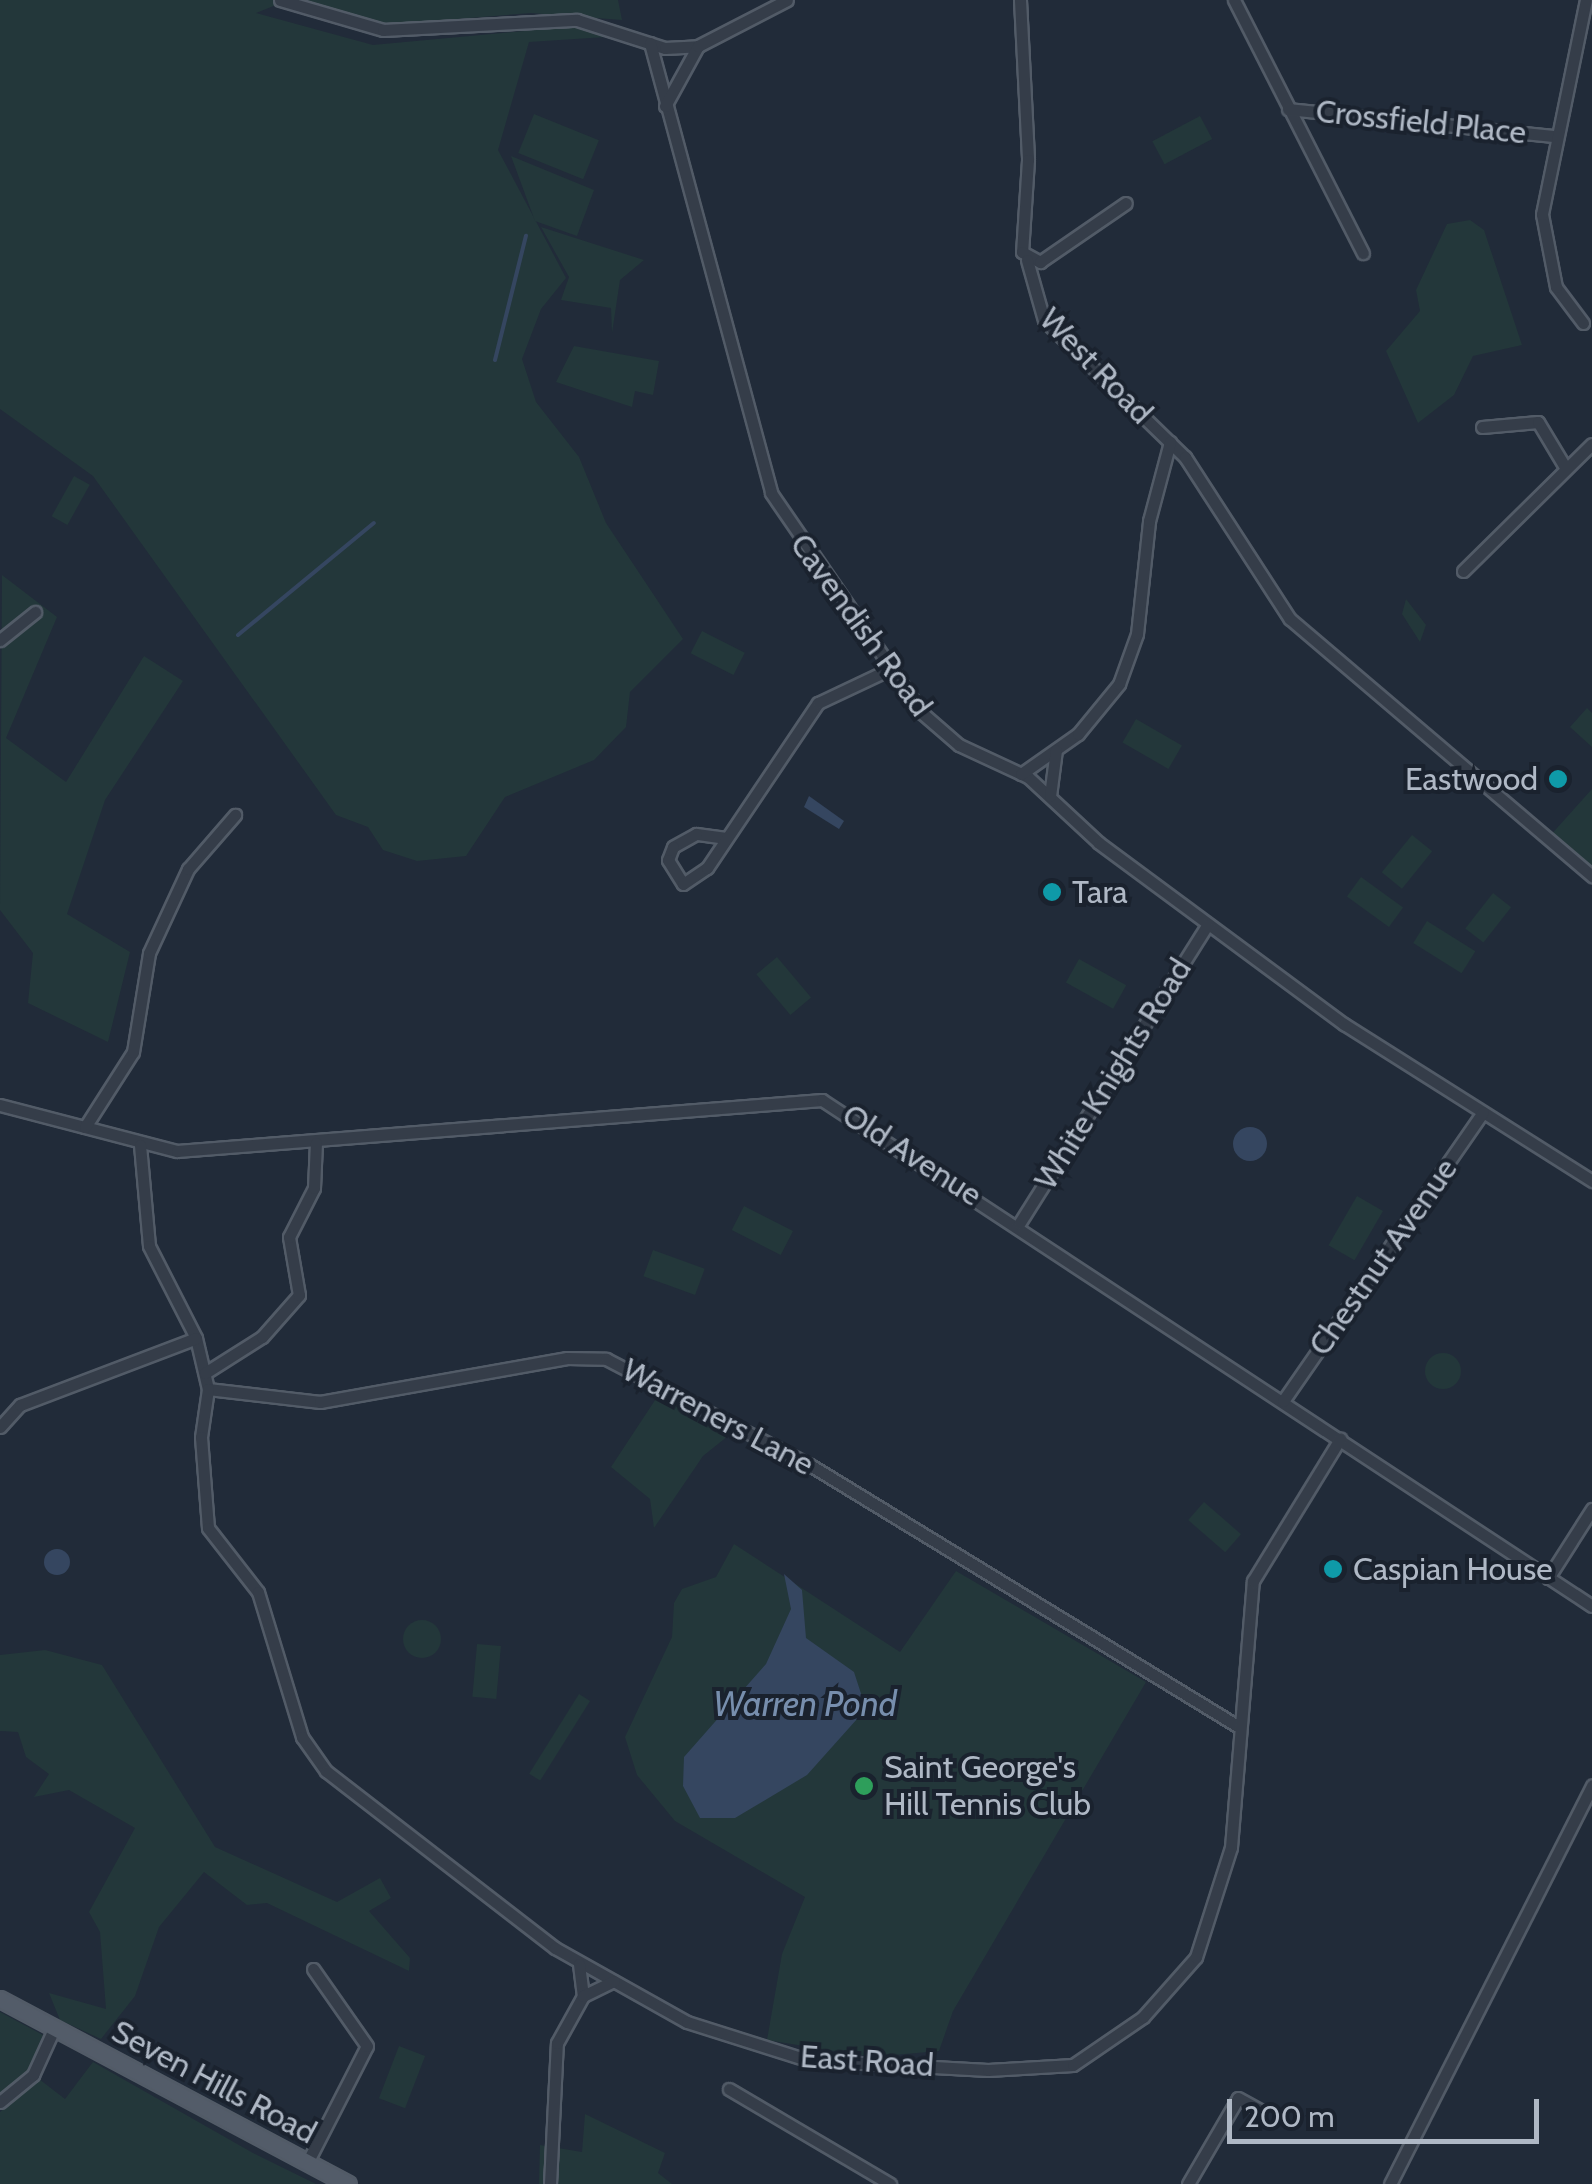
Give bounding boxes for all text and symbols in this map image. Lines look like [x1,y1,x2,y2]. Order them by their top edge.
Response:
street label: Crossfield Place [1314,92,1528,152]
street label: West Road [1031,300,1161,432]
street label: Cavendish Road [782,526,940,724]
place label: Eastwood [1405,760,1538,798]
marker: Eastwood [1547,768,1569,790]
place label: Tara [1072,873,1128,911]
marker: Tara [1041,881,1063,903]
street label: White Knights Road [1026,951,1200,1197]
street label: Old Avenue [835,1096,989,1214]
street label: Chestnut Avenue [1301,1151,1465,1363]
street label: Warreners Lane [616,1351,820,1483]
place label: Caspian House [1353,1550,1553,1588]
marker: Caspian House [1322,1558,1344,1580]
water label: Warren Pond [713,1683,897,1725]
place label: Saint George's Hill Tennis Club [884,1749,1091,1824]
marker: Saint George's Hill Tennis Club [853,1775,875,1797]
street label: Seven Hills Road [105,2012,323,2152]
street label: East Road [799,2037,935,2085]
scale bar [1232,2079,1544,2141]
text: 200 m [1244,2098,1335,2135]

